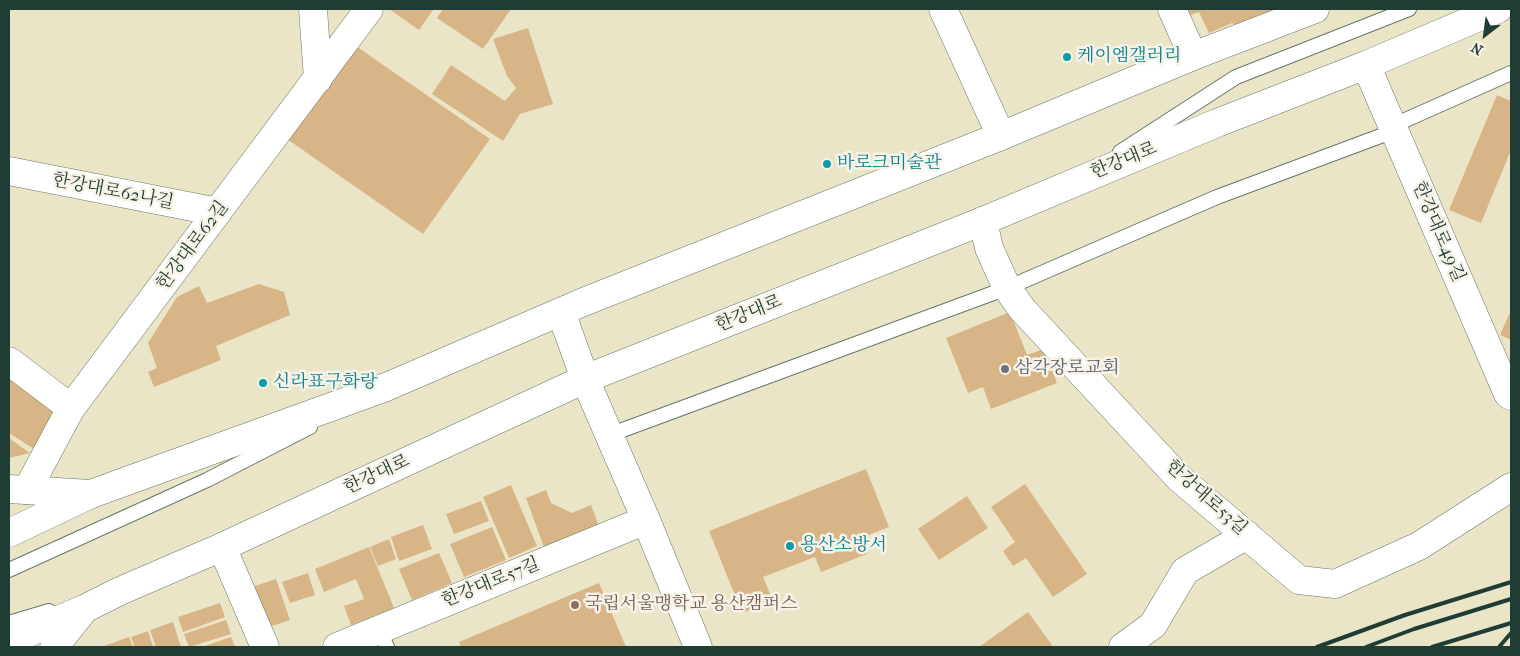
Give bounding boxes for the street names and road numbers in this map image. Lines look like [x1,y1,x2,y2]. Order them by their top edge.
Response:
street label: 한강대로 [1088,138,1160,184]
street label: 한강대로62나길 [50,170,176,214]
street label: 한강대로49길 [1407,179,1469,285]
street label: 한강대로62길 [152,197,234,295]
street label: 한강대로 [713,291,785,337]
street label: 한강대로 [341,451,413,499]
street label: 한강대로53길 [1161,456,1251,540]
street label: 한강대로57길 [439,554,543,612]

